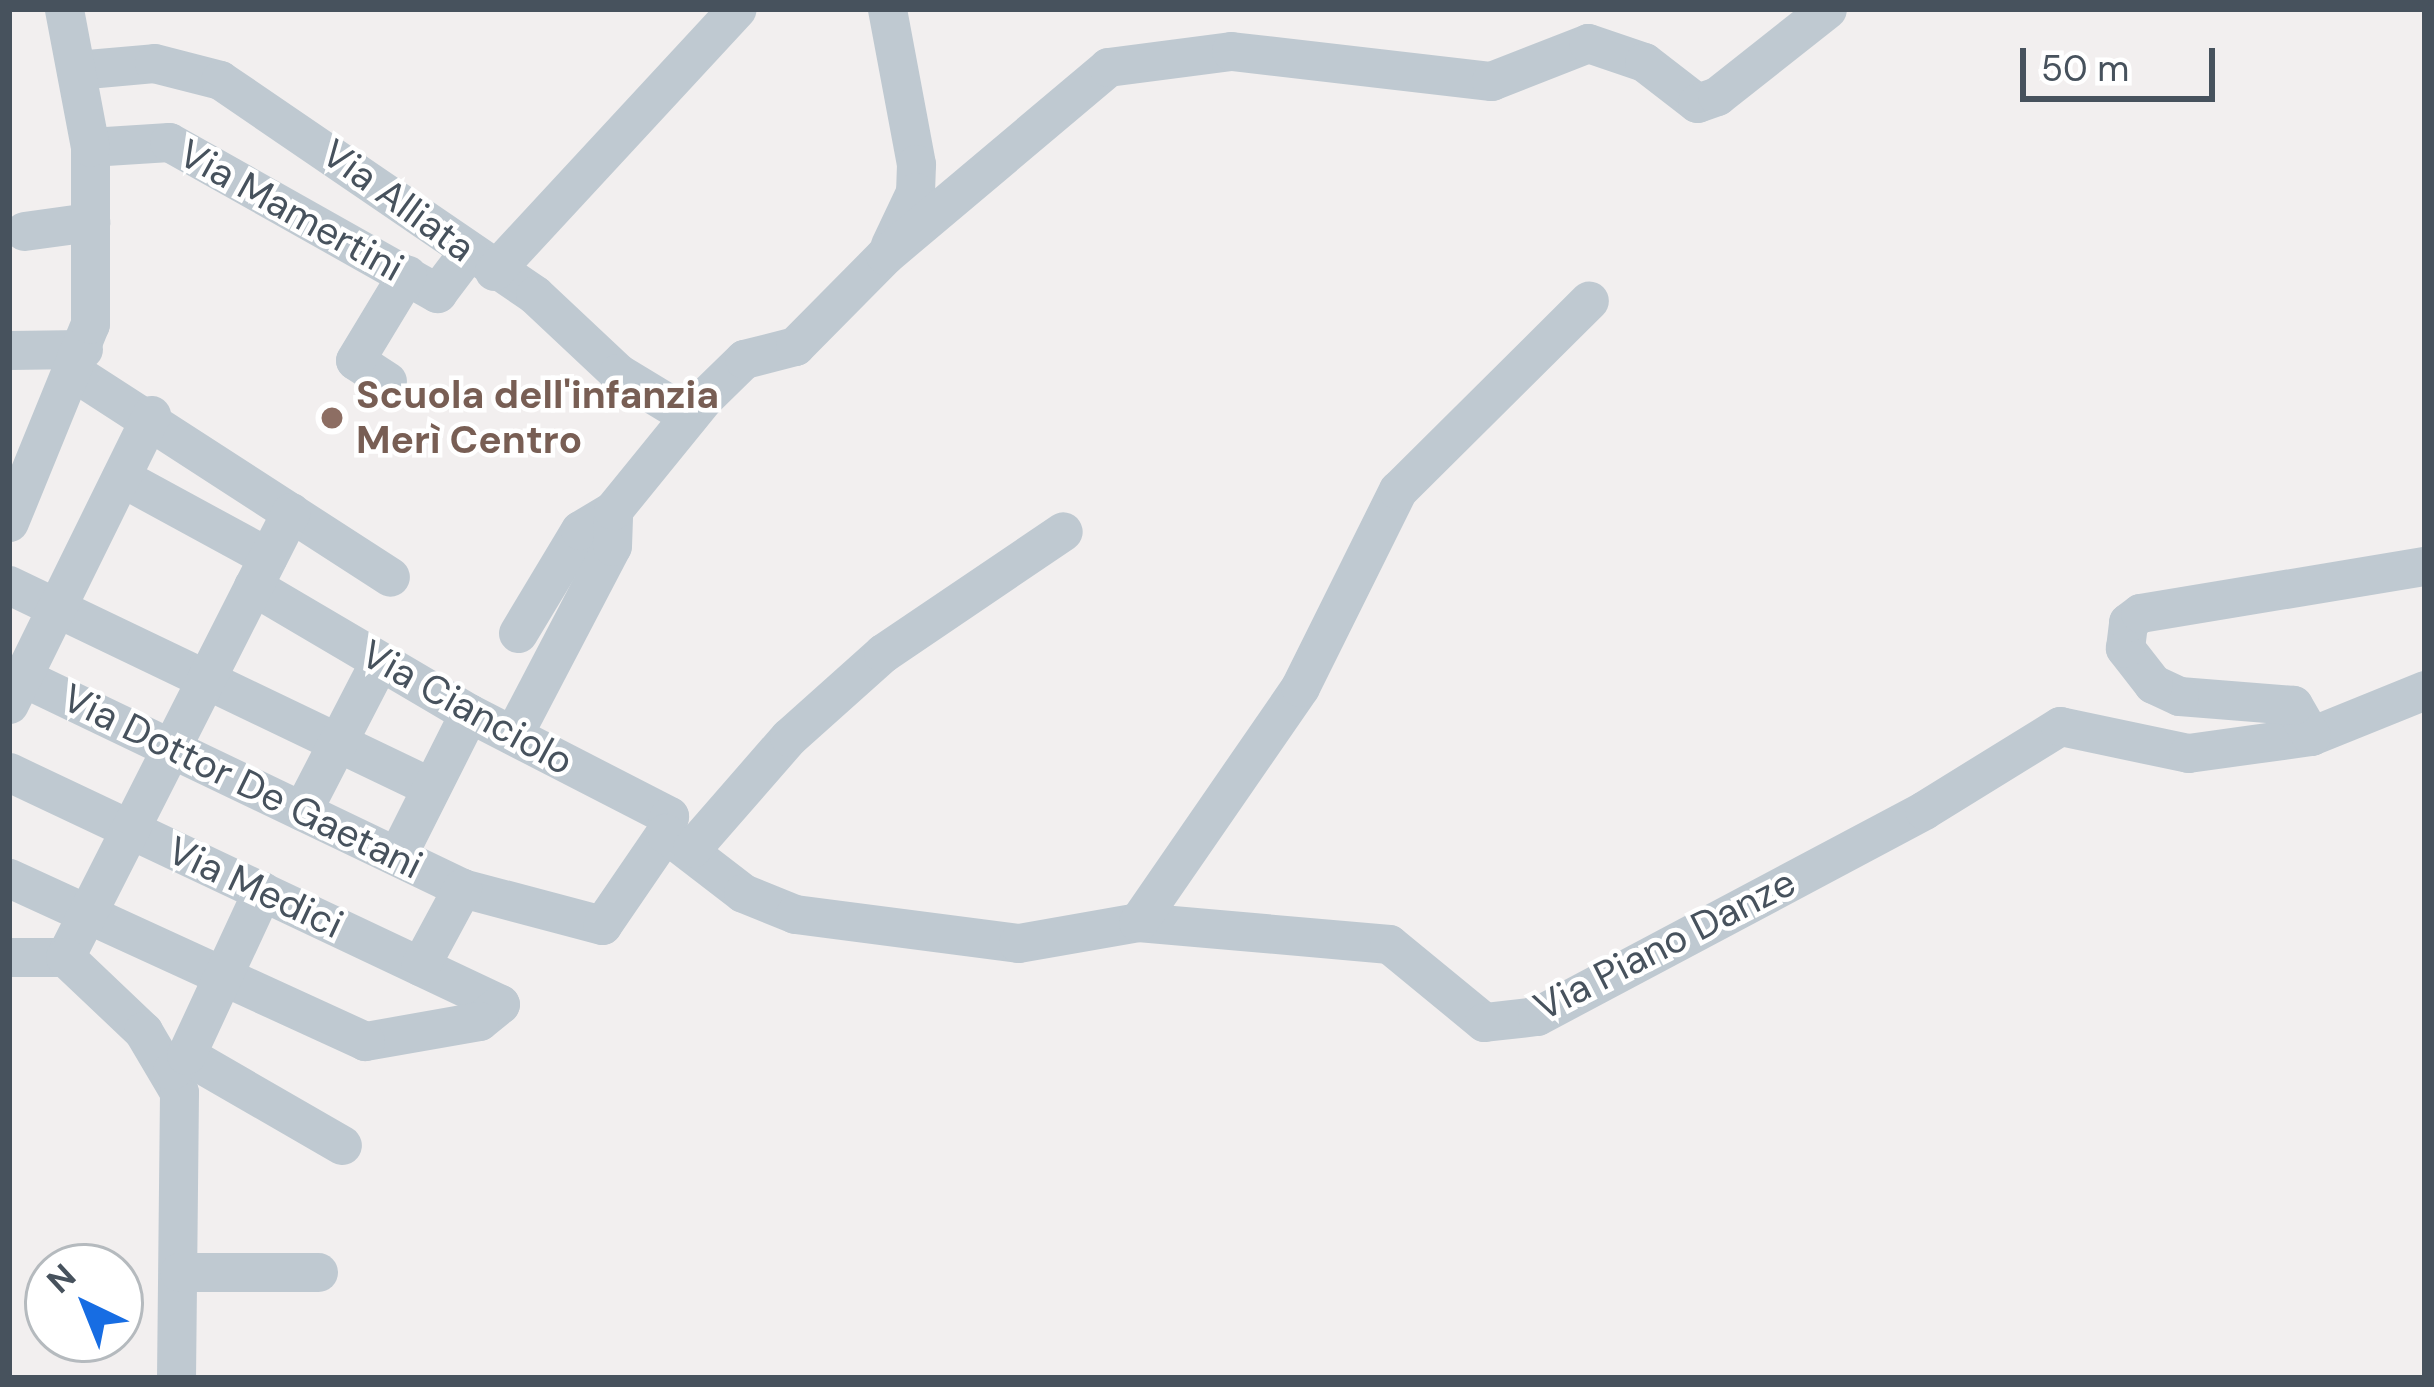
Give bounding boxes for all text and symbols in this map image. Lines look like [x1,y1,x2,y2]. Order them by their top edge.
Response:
scale bar [2026,24,2221,98]
text: 50 m [2041,45,2129,92]
street label: Via Mamertini [171,130,411,292]
street label: Via Alliata [313,130,483,272]
place label: Scuola dell'infanzia Merì Centro [356,373,719,464]
marker: Scuola dell'infanzia Merì Centro [319,405,345,431]
street label: Via Cianciolo [353,631,581,785]
street label: Via Dottor De Gaetani [55,675,429,889]
street label: Via Medici [160,827,350,949]
street label: Via Piano Danze [1527,859,1803,1031]
north arrow [24,1243,144,1363]
text: N [38,1255,85,1302]

